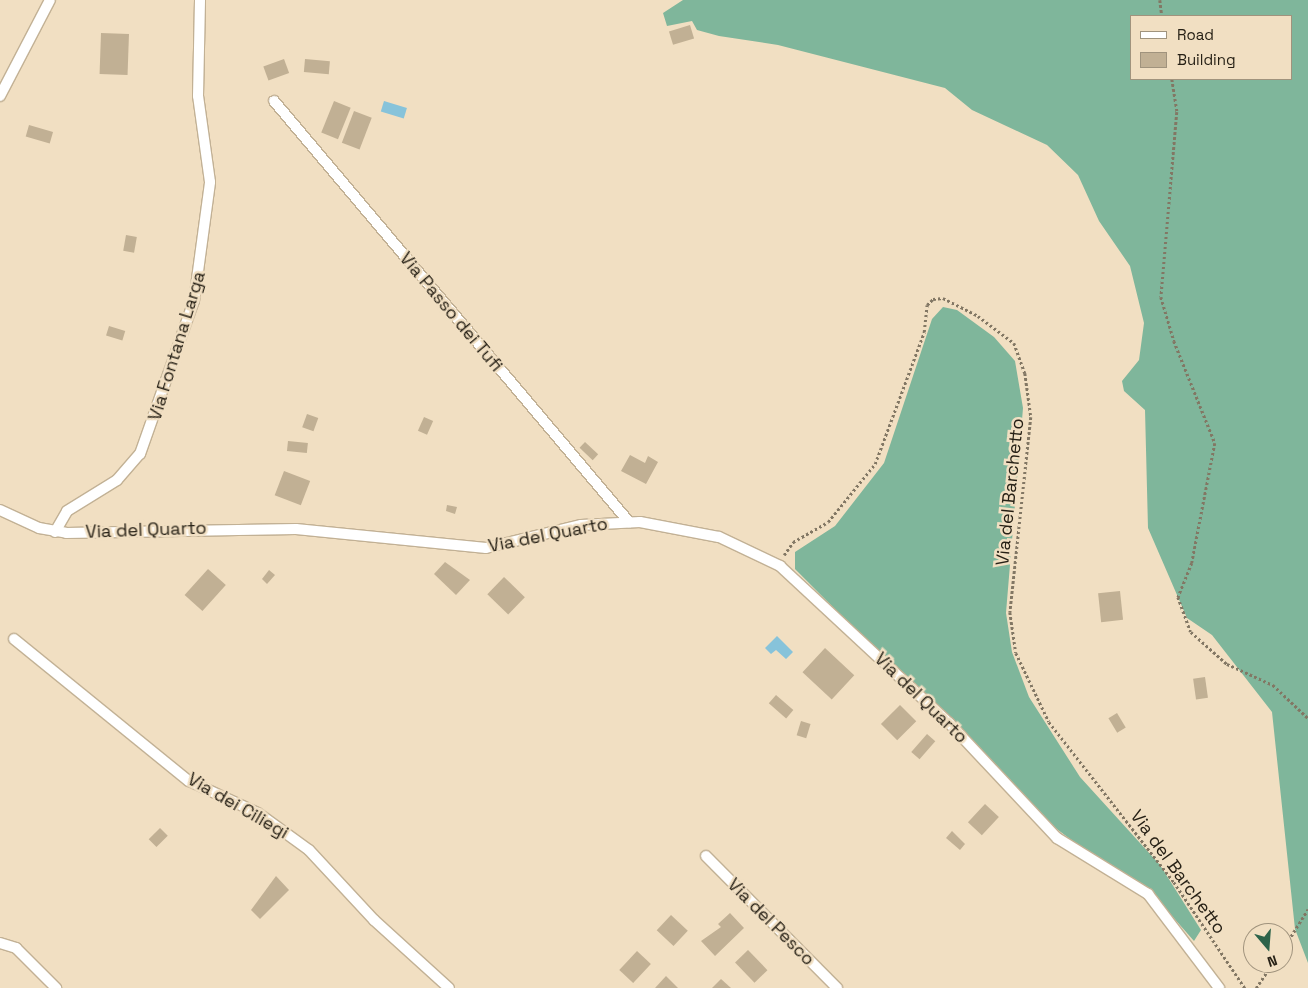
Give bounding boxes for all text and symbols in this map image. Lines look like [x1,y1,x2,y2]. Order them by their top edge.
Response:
legend [1130,15,1293,80]
text: Road [1177,25,1214,44]
text: Building [1177,50,1236,69]
street label: Via Passo dei Tufi [395,248,507,376]
street label: Via Fontana Larga [144,269,210,423]
street label: Via del Barchetto [992,417,1028,567]
street label: Via del Quarto [487,513,609,557]
street label: Via del Quarto [85,517,207,543]
street label: Via del Quarto [870,648,972,748]
street label: Via dei Ciliegi [184,768,292,844]
street label: Via del Barchetto [1126,806,1230,938]
street label: Via del Pesco [723,874,819,970]
north arrow [1243,923,1293,973]
text: N [1265,951,1280,971]

